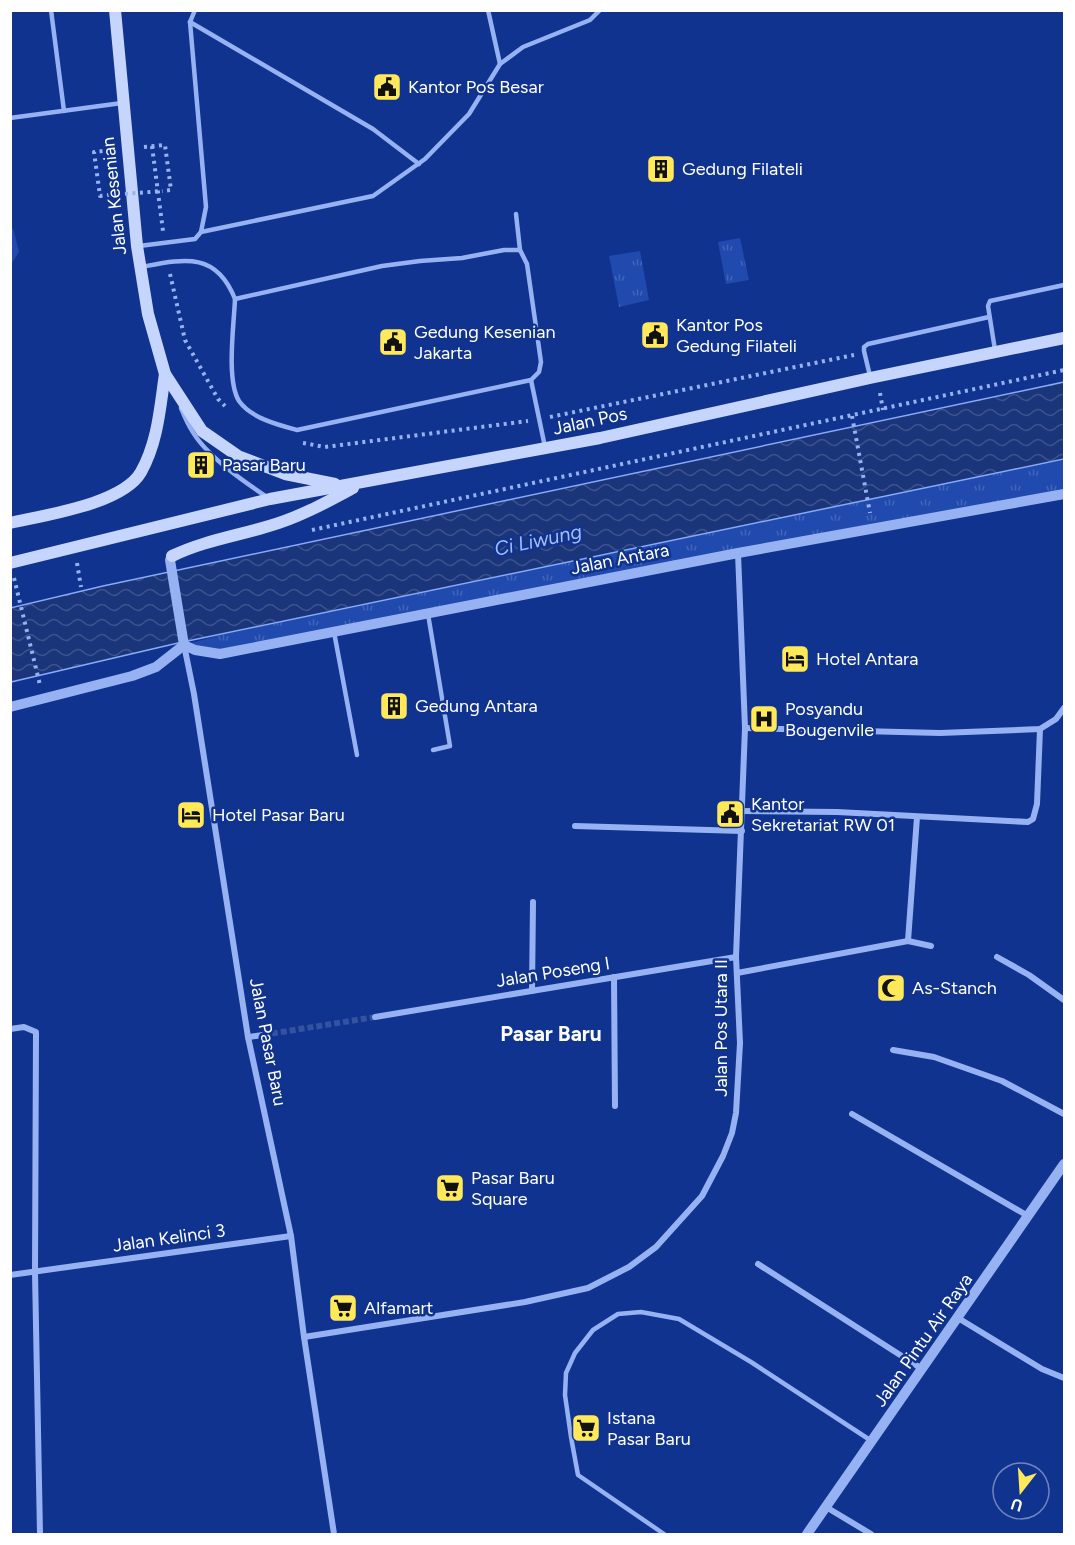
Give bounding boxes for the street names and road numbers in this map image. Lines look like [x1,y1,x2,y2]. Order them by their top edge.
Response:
street label: Jalan Kesenian [97,136,131,256]
street label: Jalan Pos [551,402,629,440]
street label: Jalan Antara [569,539,671,579]
street label: Jalan Poseng I [495,952,611,992]
street label: Jalan Pos Utara II [710,959,732,1097]
street label: Jalan Pasar Baru [245,976,291,1108]
street label: Jalan Kelinci 3 [111,1219,227,1257]
street label: Jalan Pintu Air Raya [869,1269,977,1411]

